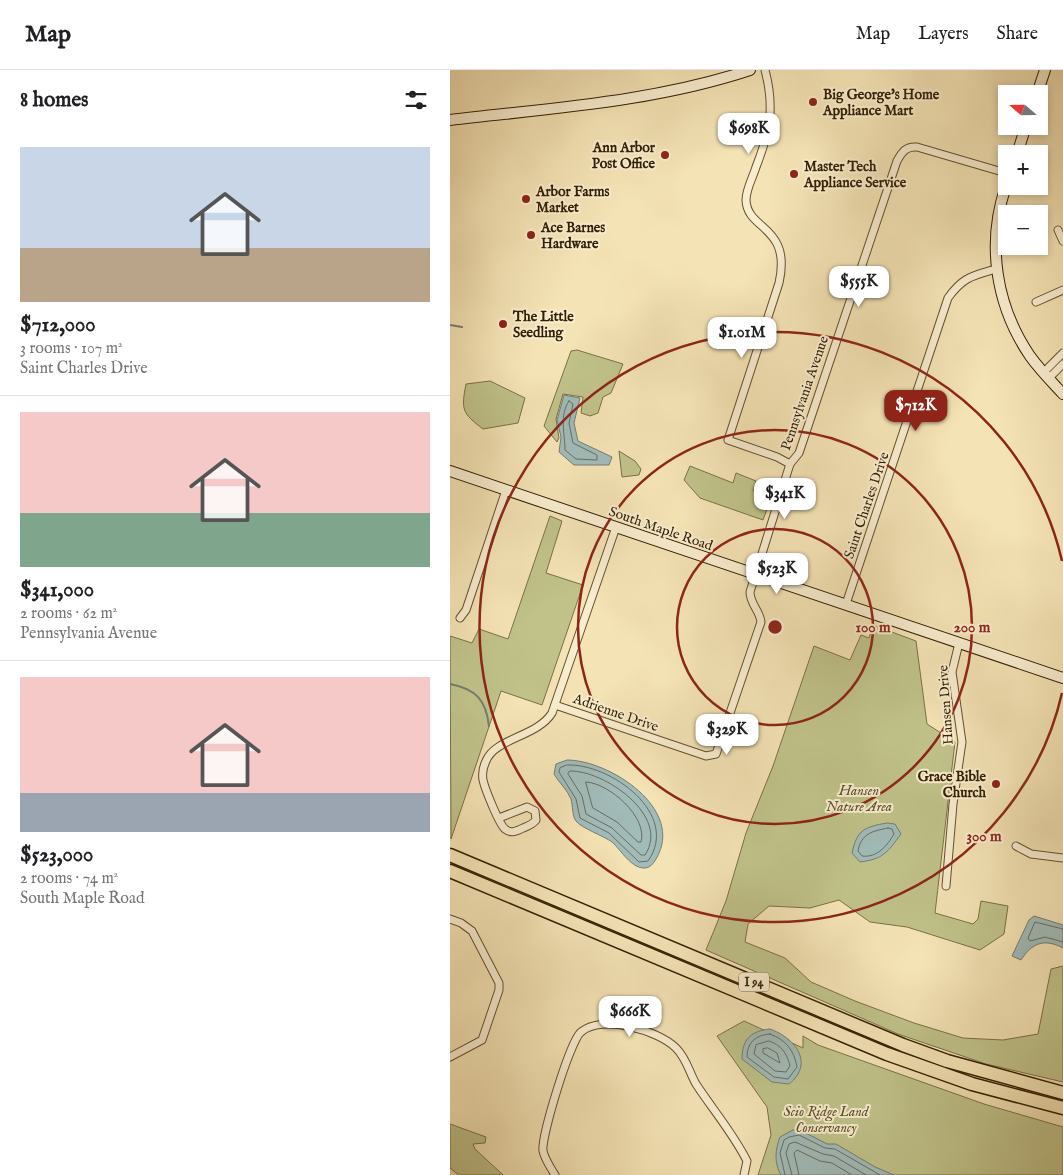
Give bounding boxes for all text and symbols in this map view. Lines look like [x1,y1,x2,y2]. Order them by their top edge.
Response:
text: Map [25,19,71,50]
text: Map [856,23,890,46]
text: Layers [918,23,969,46]
text: Share [997,23,1038,46]
north arrow [998,85,1048,135]
map controls [998,85,1048,255]
icon: filters [402,86,430,114]
place label: Big George's Home Appliance Mart [822,86,940,120]
text: 8 homes [20,87,88,114]
marker: Big George's Home Appliance Mart [807,96,819,108]
pin: $698K [714,112,784,155]
text: $698K [729,119,769,139]
place label: Ann Arbor Post Office [592,139,656,173]
button: + [998,145,1048,195]
marker: Ann Arbor Post Office [659,149,671,161]
place label: Master Tech Appliance Service [803,158,907,192]
marker: Master Tech Appliance Service [788,168,800,180]
icon: home [180,179,270,269]
place label: Arbor Farms Market [535,183,609,217]
marker: Arbor Farms Market [520,193,532,205]
button: − [998,205,1048,255]
place label: Ace Barnes Hardware [540,219,605,253]
marker: Ace Barnes Hardware [525,229,537,241]
pin: $555K [824,266,894,308]
text: $555K [840,272,878,292]
place label: The Little Seedling [512,308,574,342]
text: $712,000 [20,312,96,339]
pin: $1.01M [701,316,783,359]
marker: The Little Seedling [497,318,509,330]
text: $1.01M [718,323,766,343]
street label: Pennsylvania Avenue [777,333,833,453]
text: 3 rooms · 107 m² [20,339,123,359]
text: Saint Charles Drive [20,359,148,379]
pin: $712K [881,390,951,432]
text: $712K [895,396,937,416]
icon: home [180,445,270,535]
street label: Saint Charles Drive [840,449,894,561]
pin: $341K [750,478,820,520]
text: $341K [765,484,805,504]
street label: South Maple Road [606,503,716,555]
pin: $523K [742,552,812,595]
text: $523K [757,559,797,579]
text: $341,000 [20,577,94,604]
text: 2 rooms · 62 m² [20,604,117,624]
centre of rings [766,618,784,636]
text: 100 m [855,618,891,637]
text: 200 m [954,618,991,637]
text: Pennsylvania Avenue [20,624,157,644]
street label: Hansen Drive [934,664,958,745]
street label: Adrienne Drive [570,690,661,736]
icon: home [180,710,270,800]
pin: $329K [692,714,762,756]
text: $329K [707,720,747,740]
place label: Grace Bible Church [918,768,987,802]
marker: Grace Bible Church [990,778,1002,790]
park label: Hansen Nature Area [826,782,892,816]
text: 300 m [966,827,1002,846]
text: $523,000 [20,842,93,869]
text: 2 rooms · 74 m² [20,869,118,889]
text: South Maple Road [20,889,144,909]
road number: I 94 [739,972,769,992]
pin: $666K [595,996,665,1038]
text: $666K [610,1002,650,1022]
park label: Scio Ridge Land Conservancy [784,1103,870,1137]

